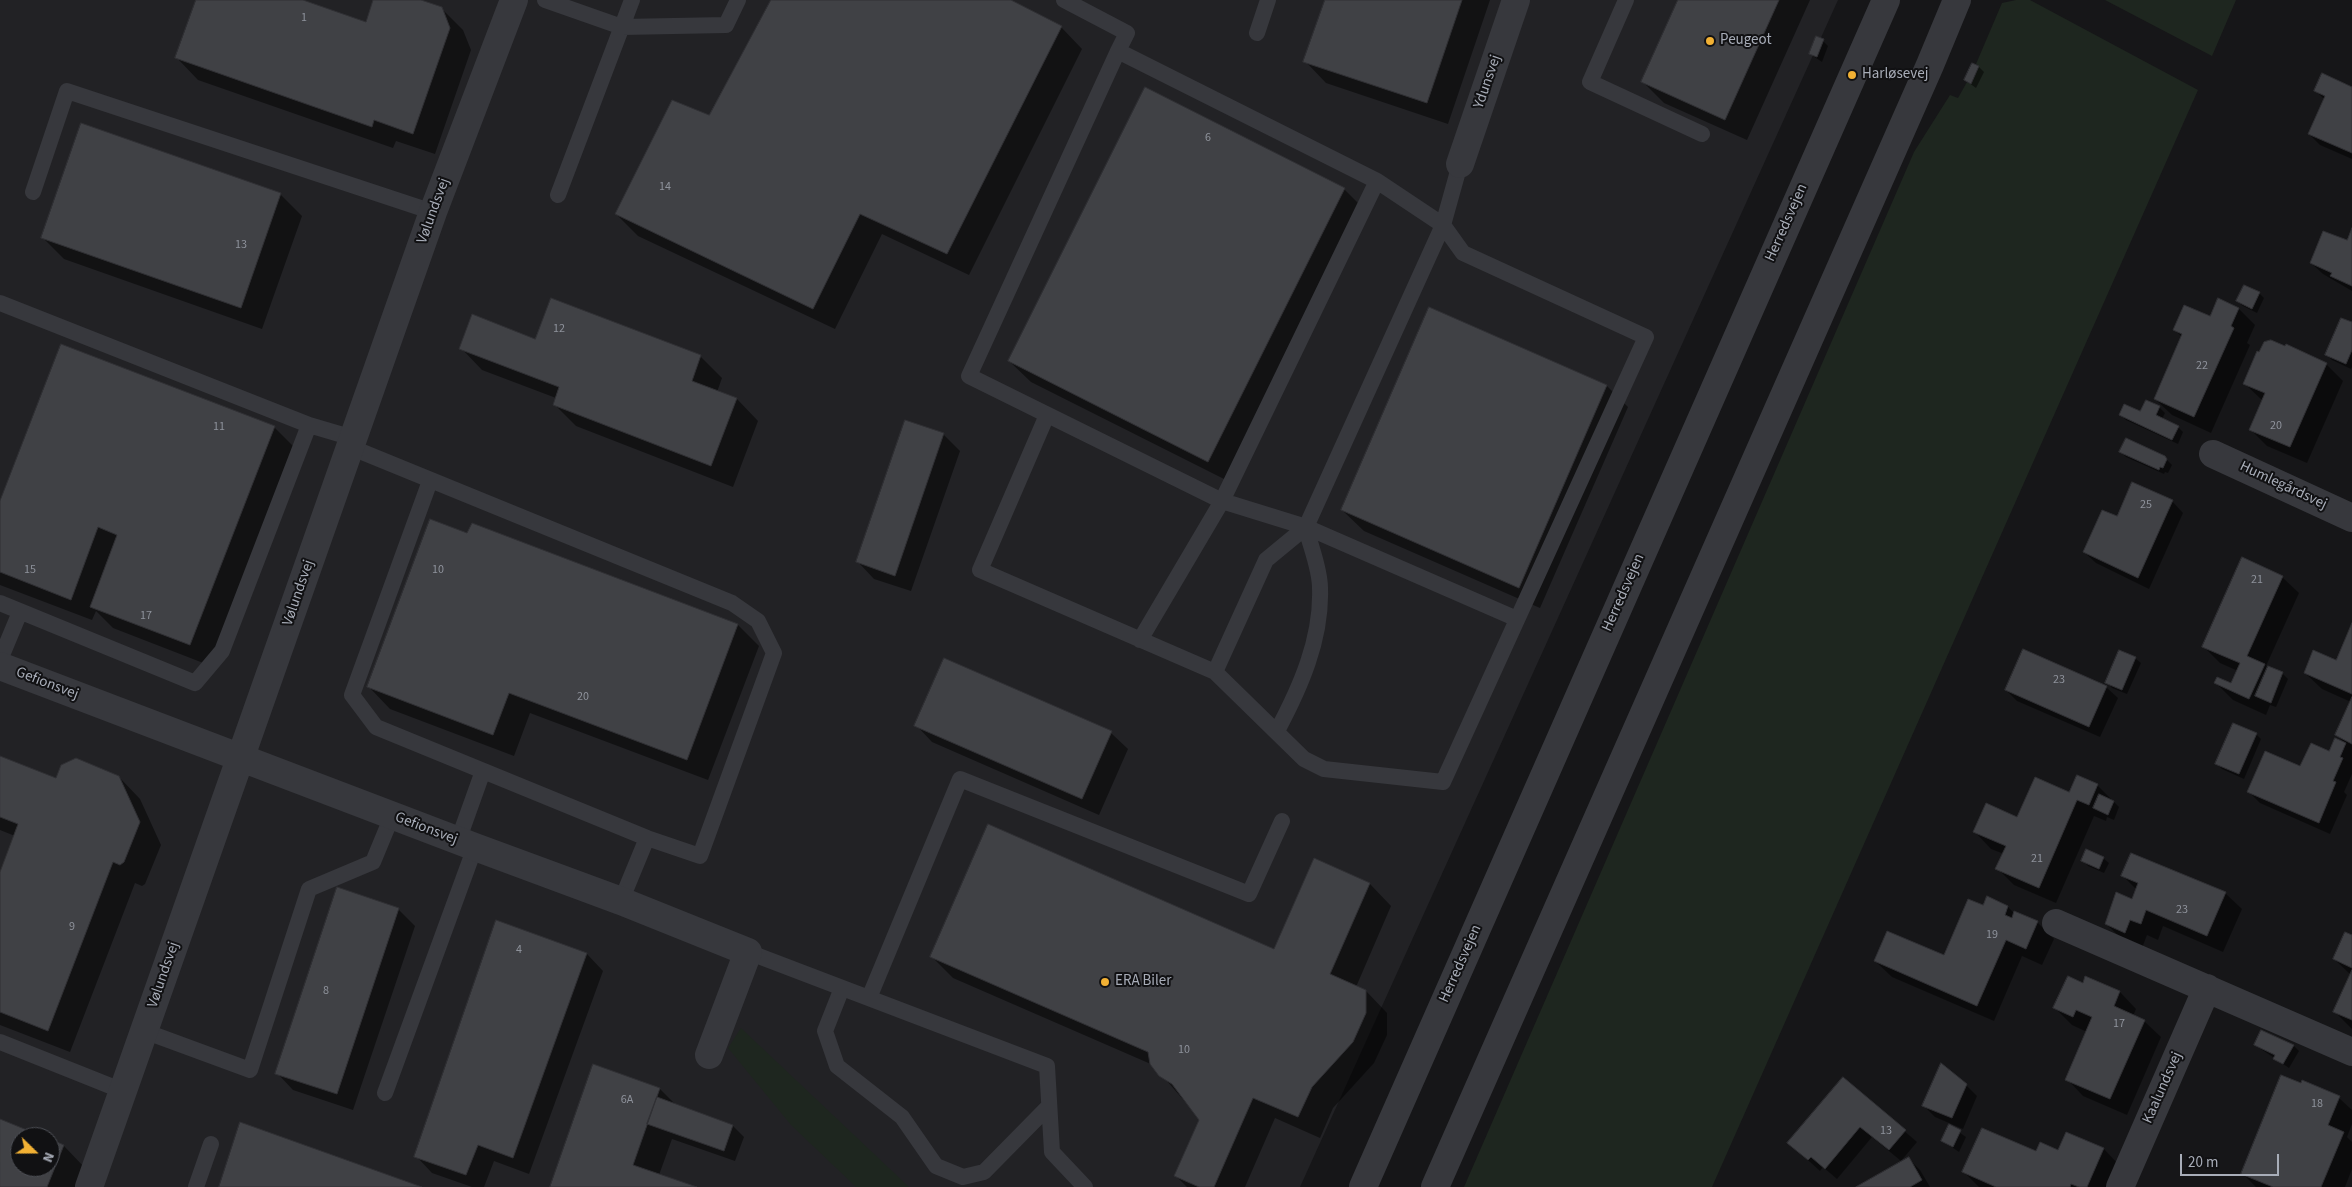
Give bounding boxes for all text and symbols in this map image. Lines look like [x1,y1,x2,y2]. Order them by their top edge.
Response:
house number: 1 [301,11,307,25]
place label: Peugeot [1720,32,1771,50]
marker: Peugeot [1704,35,1716,47]
street label: Ydunsvej [1470,53,1506,111]
place label: Harløsevej [1862,66,1928,84]
marker: Harløsevej [1846,69,1858,81]
house number: 6 [1205,131,1211,145]
street label: Vølundsvej [414,176,454,246]
house number: 14 [659,180,671,194]
street label: Herredsvejen [1762,181,1812,265]
house number: 13 [235,238,247,252]
house number: 12 [553,322,565,336]
house number: 22 [2196,359,2208,373]
house number: 20 [2270,419,2282,433]
house number: 11 [213,420,225,434]
street label: Humlegårdsvej [2237,458,2329,514]
house number: 25 [2140,498,2152,512]
street label: Herredsvejen [1599,551,1649,635]
street label: Vølundsvej [279,558,319,628]
house number: 15 [24,563,36,577]
house number: 10 [432,563,444,577]
house number: 21 [2251,573,2263,587]
house number: 17 [140,609,152,623]
street label: Gefionsvej [13,664,81,704]
house number: 23 [2053,673,2065,687]
house number: 20 [577,690,589,704]
street label: Gefionsvej [392,809,460,849]
house number: 21 [2031,852,2043,866]
house number: 23 [2176,903,2188,917]
house number: 9 [69,920,75,934]
street label: Herredsvejen [1436,922,1486,1006]
house number: 19 [1986,928,1998,942]
street label: Vølundsvej [144,940,184,1010]
house number: 4 [516,943,522,957]
place label: ERA Biler [1115,973,1172,991]
marker: ERA Biler [1099,976,1111,988]
house number: 8 [323,984,329,998]
house number: 17 [2113,1017,2125,1031]
house number: 10 [1178,1043,1190,1057]
street label: Kaalundsvej [2139,1049,2187,1127]
house number: 6A [621,1093,633,1107]
house number: 18 [2311,1097,2323,1111]
house number: 13 [1880,1124,1892,1138]
north arrow [10,1127,60,1177]
scale bar [2182,1144,2281,1176]
text: N [37,1149,59,1165]
text: 20 m [2188,1152,2218,1173]

